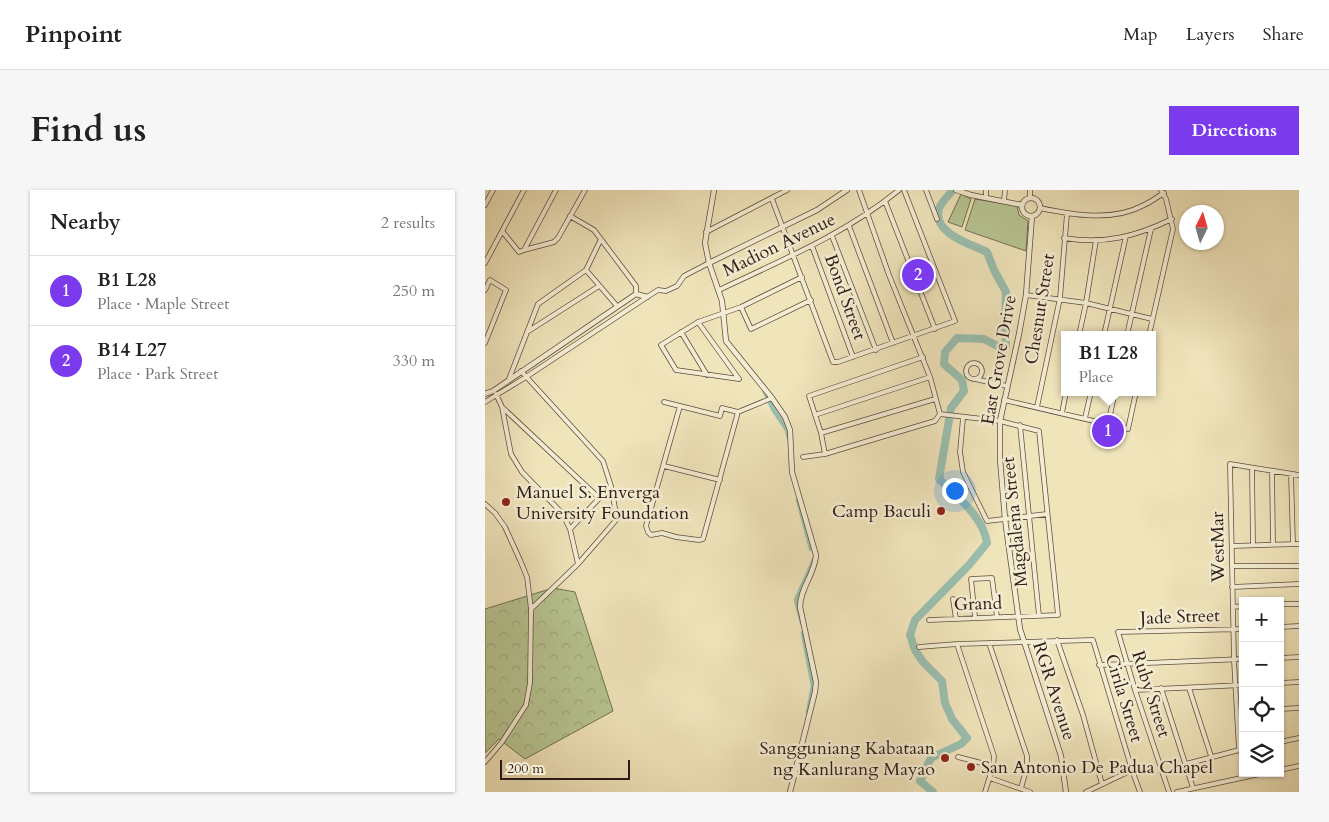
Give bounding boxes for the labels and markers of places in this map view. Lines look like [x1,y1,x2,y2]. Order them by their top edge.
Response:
pin: 2 [902,256,934,294]
pin: 1 [1092,412,1124,450]
place label: Manuel S. Enverga University Foundation [516,480,690,526]
marker: Manuel S. Enverga University Foundation [500,496,512,508]
place label: Camp Baculi [832,499,931,524]
marker: Camp Baculi [935,505,947,517]
place label: Sangguniang Kabataan ng Kanlurang Mayao [760,736,936,782]
marker: Sangguniang Kabataan ng Kanlurang Mayao [939,752,951,764]
place label: San Antonio De Padua Chapel [981,755,1213,780]
marker: San Antonio De Padua Chapel [965,761,977,773]

